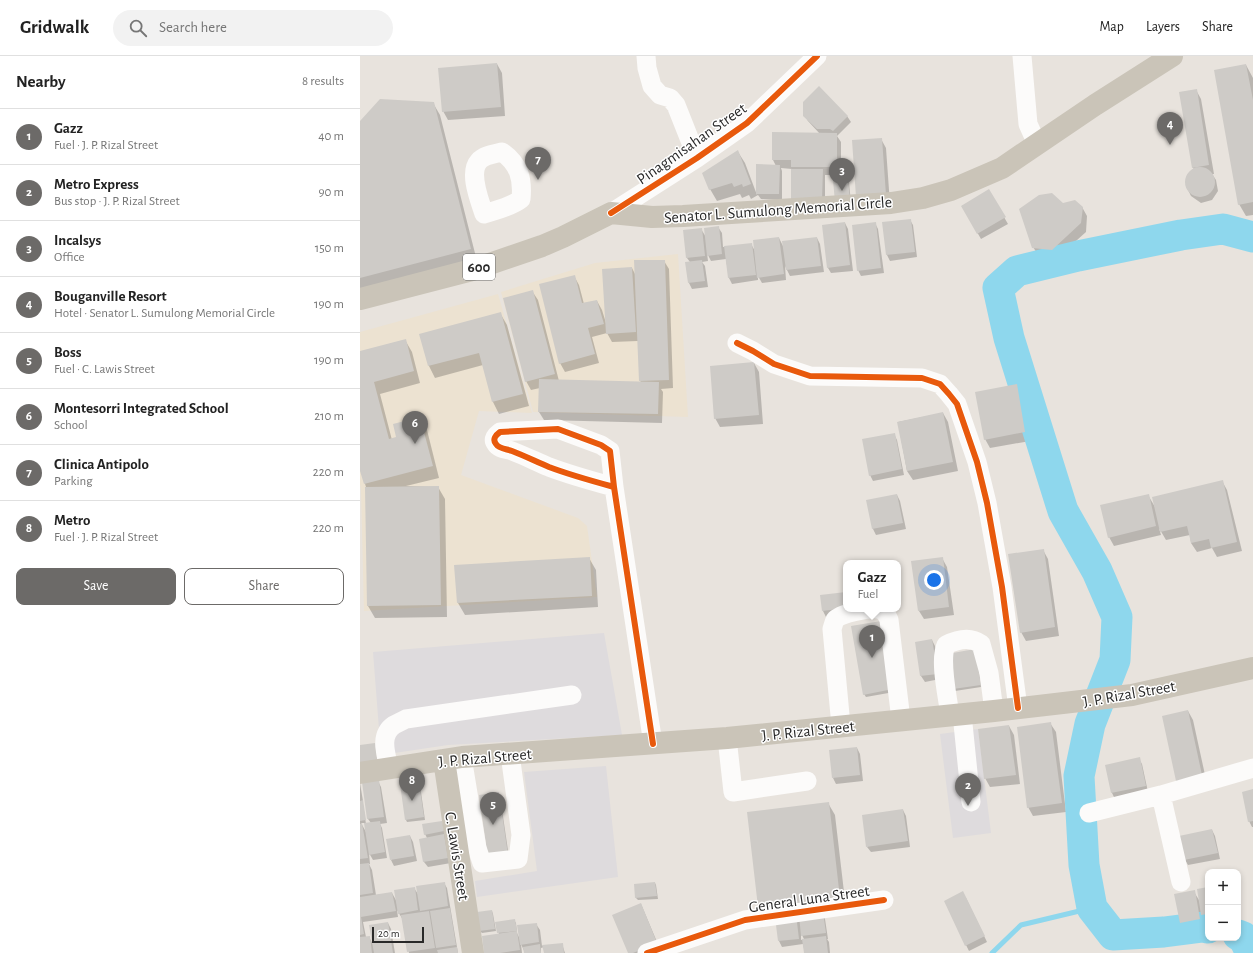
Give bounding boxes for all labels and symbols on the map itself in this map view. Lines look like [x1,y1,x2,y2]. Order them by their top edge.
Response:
street label: Pinagmisahan Street [634,100,749,188]
pin: 4 [1157,112,1183,145]
pin: 7 [525,147,551,180]
pin: 3 [829,158,855,191]
street label: Senator L. Sumulong Memorial Circle [664,194,893,226]
road number: 600 [463,254,495,280]
pin: 6 [402,411,428,444]
your location [924,570,944,590]
pin: 1 [859,625,885,658]
street label: J. P. Rizal Street [1082,678,1177,710]
street label: J. P. Rizal Street [761,718,855,744]
street label: J. P. Rizal Street [438,746,532,770]
pin: 8 [399,768,425,801]
pin: 2 [955,773,981,806]
pin: 5 [480,792,506,825]
street label: C. Lawis Street [442,811,472,902]
street label: General Luna Street [748,883,871,915]
scale bar [372,925,424,944]

